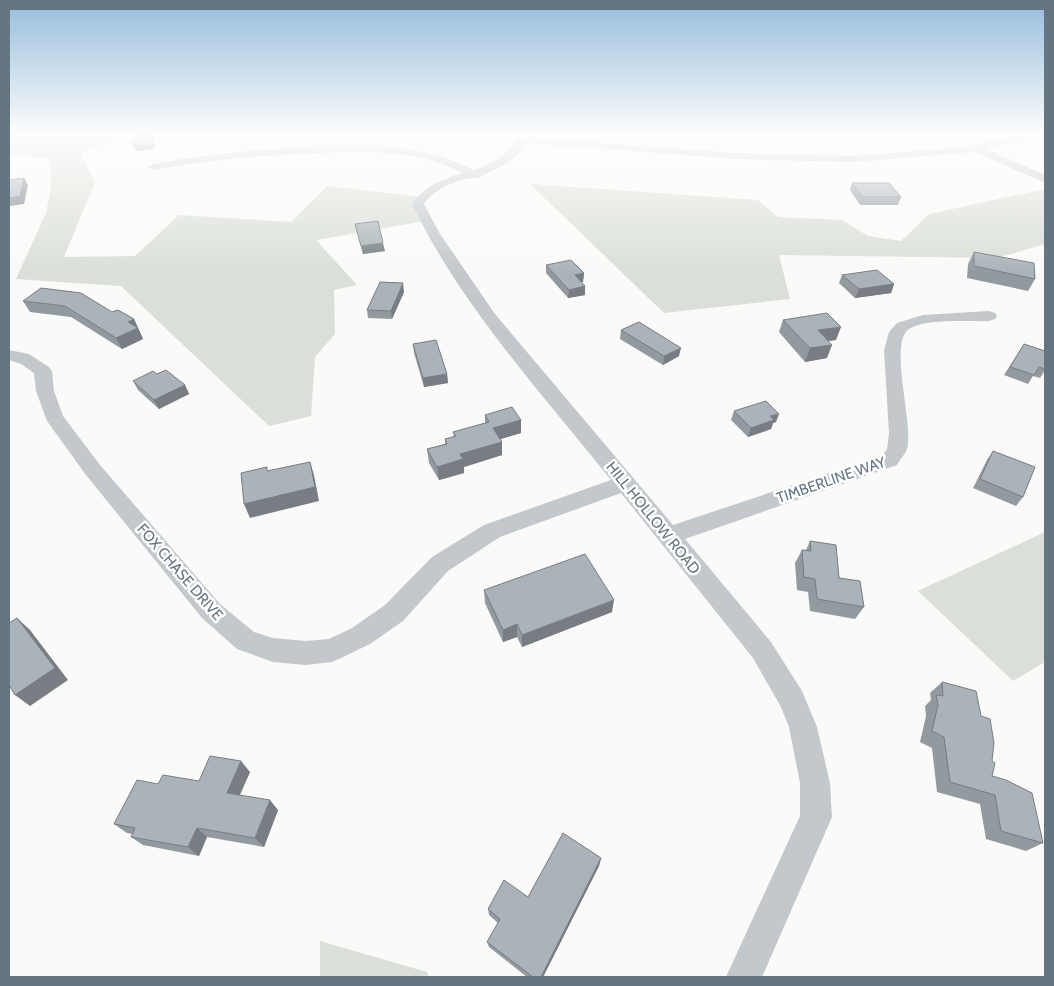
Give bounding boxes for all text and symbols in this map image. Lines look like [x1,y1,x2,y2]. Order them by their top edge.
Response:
street label: TIMBERLINE WAY [774,453,888,507]
street label: HILL HOLLOW ROAD [602,458,704,578]
street label: FOX CHASE DRIVE [133,520,227,624]

